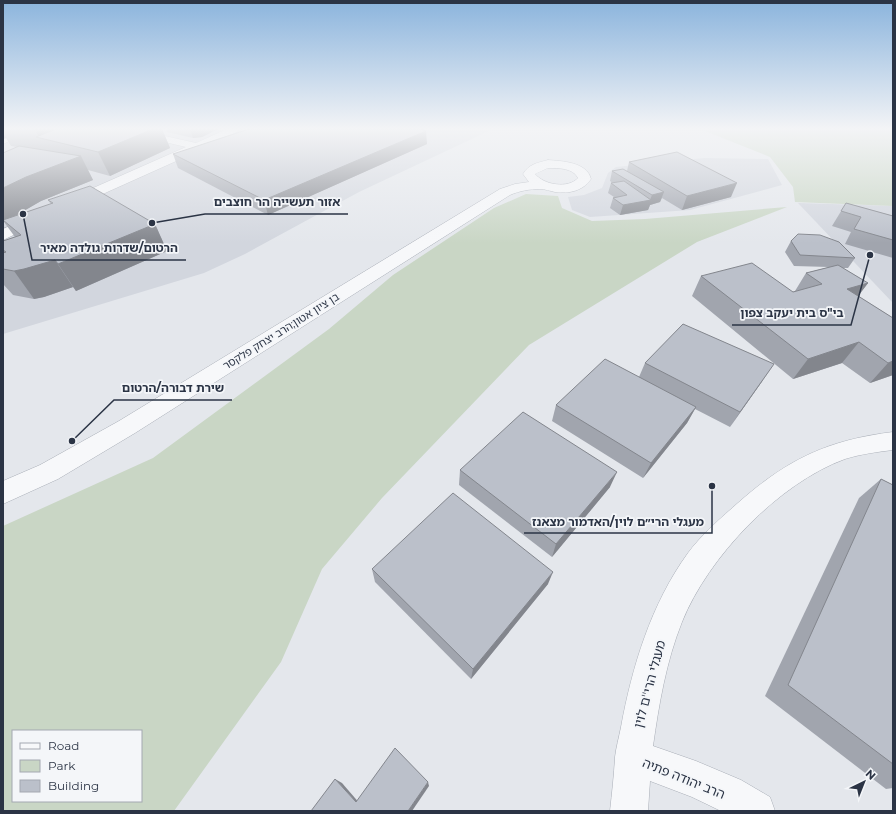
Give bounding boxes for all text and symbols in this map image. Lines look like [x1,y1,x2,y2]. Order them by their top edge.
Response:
callout: אזור תעשייה הר חוצבים [205,190,348,214]
text: אזור תעשייה הר חוצבים [214,194,340,209]
callout: הרטום/שדרות גולדה מאיר [32,236,186,260]
text: הרטום/שדרות גולדה מאיר [40,240,178,255]
street label: בן ציון אטון;הרב יצחק פלקסר [220,289,342,373]
callout: בי"ס בית יעקב צפון [732,301,851,325]
text: בי"ס בית יעקב צפון [740,305,844,320]
callout: שירת דבורה/הרטום [114,376,232,400]
text: שירת דבורה/הרטום [122,380,224,395]
callout: מעגלי הרי״ם לוין/האדמור מצאנז [524,509,712,533]
text: מעגלי הרי״ם לוין/האדמור מצאנז [532,514,704,529]
street label: מעגלי הרי''ם לוין [630,638,668,730]
legend [12,730,142,802]
text: Road [48,738,79,753]
street label: הרב יהודה פתיה [640,754,728,802]
text: Park [48,758,76,773]
north arrow [844,762,884,802]
text: N [863,767,879,783]
text: Building [48,778,99,793]

